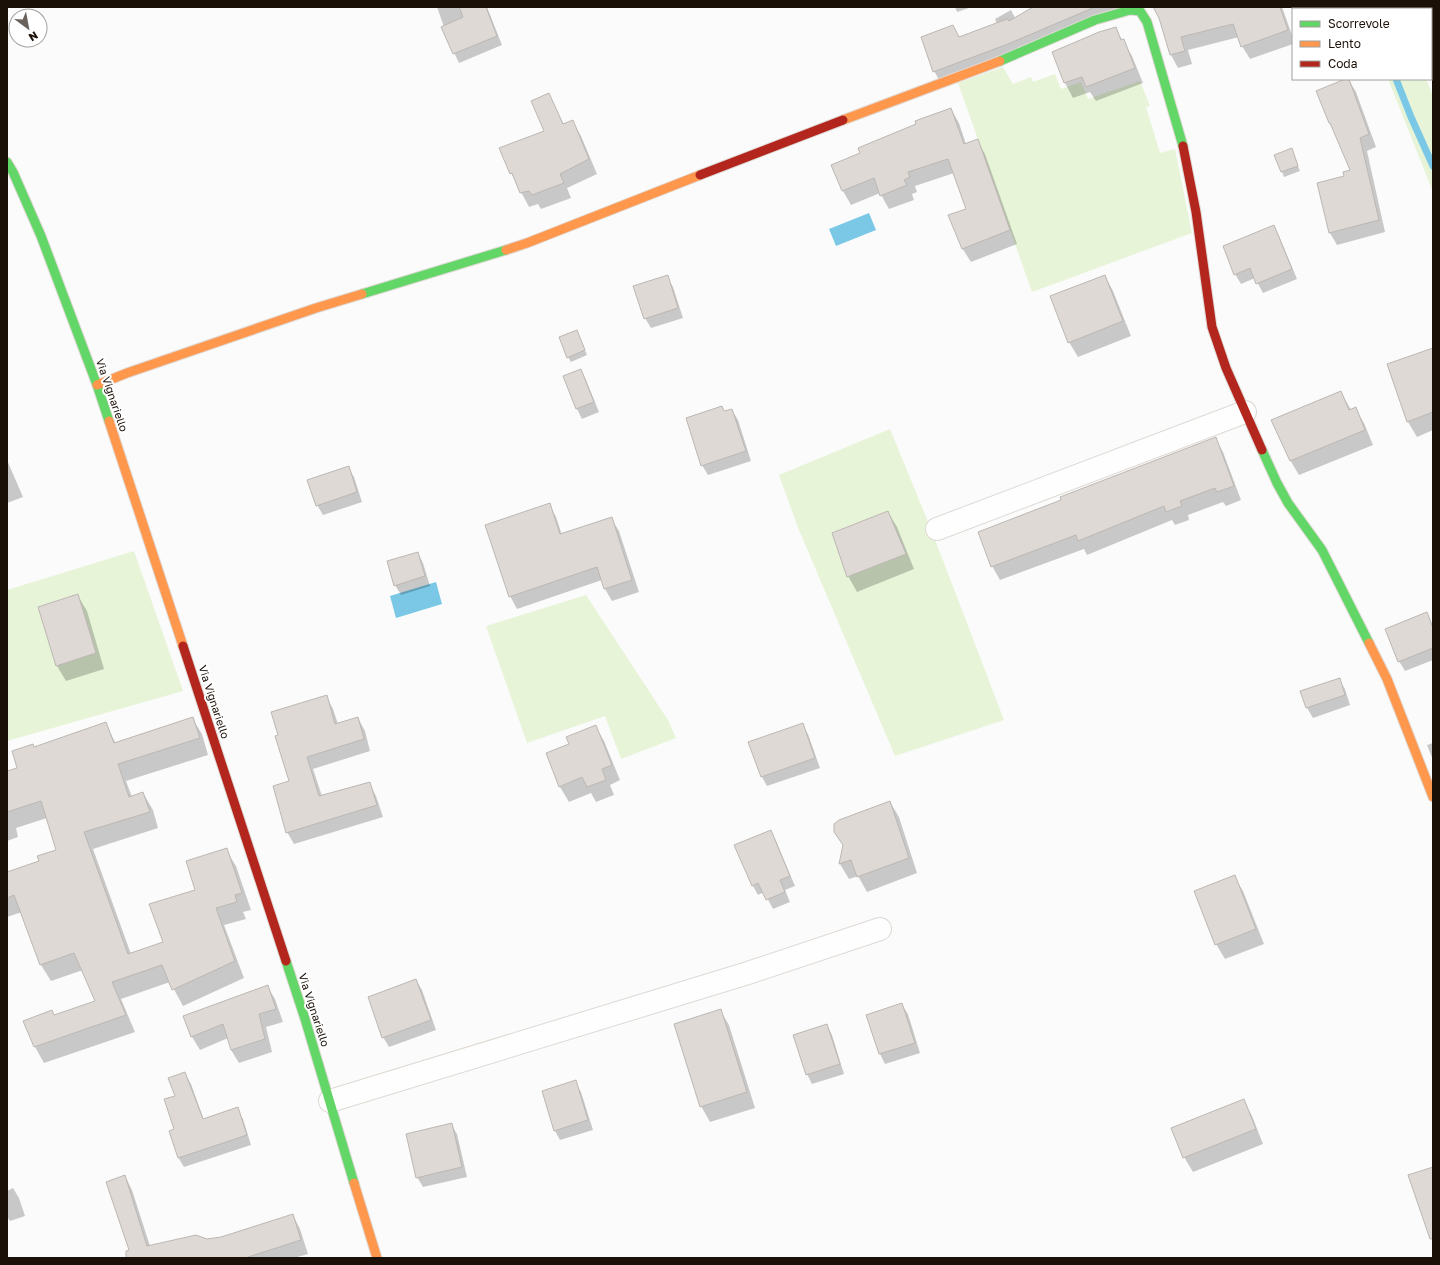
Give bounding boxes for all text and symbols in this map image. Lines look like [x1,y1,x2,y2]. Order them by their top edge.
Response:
north arrow [8,8,48,48]
legend [1292,8,1432,80]
text: Scorrevole [1328,16,1390,31]
text: N [27,29,41,45]
text: Lento [1328,36,1361,51]
text: Coda [1328,56,1358,71]
street label: Via Vignariello [94,357,131,433]
street label: Via Vignariello [196,663,233,741]
street label: Via Vignariello [296,971,333,1049]

